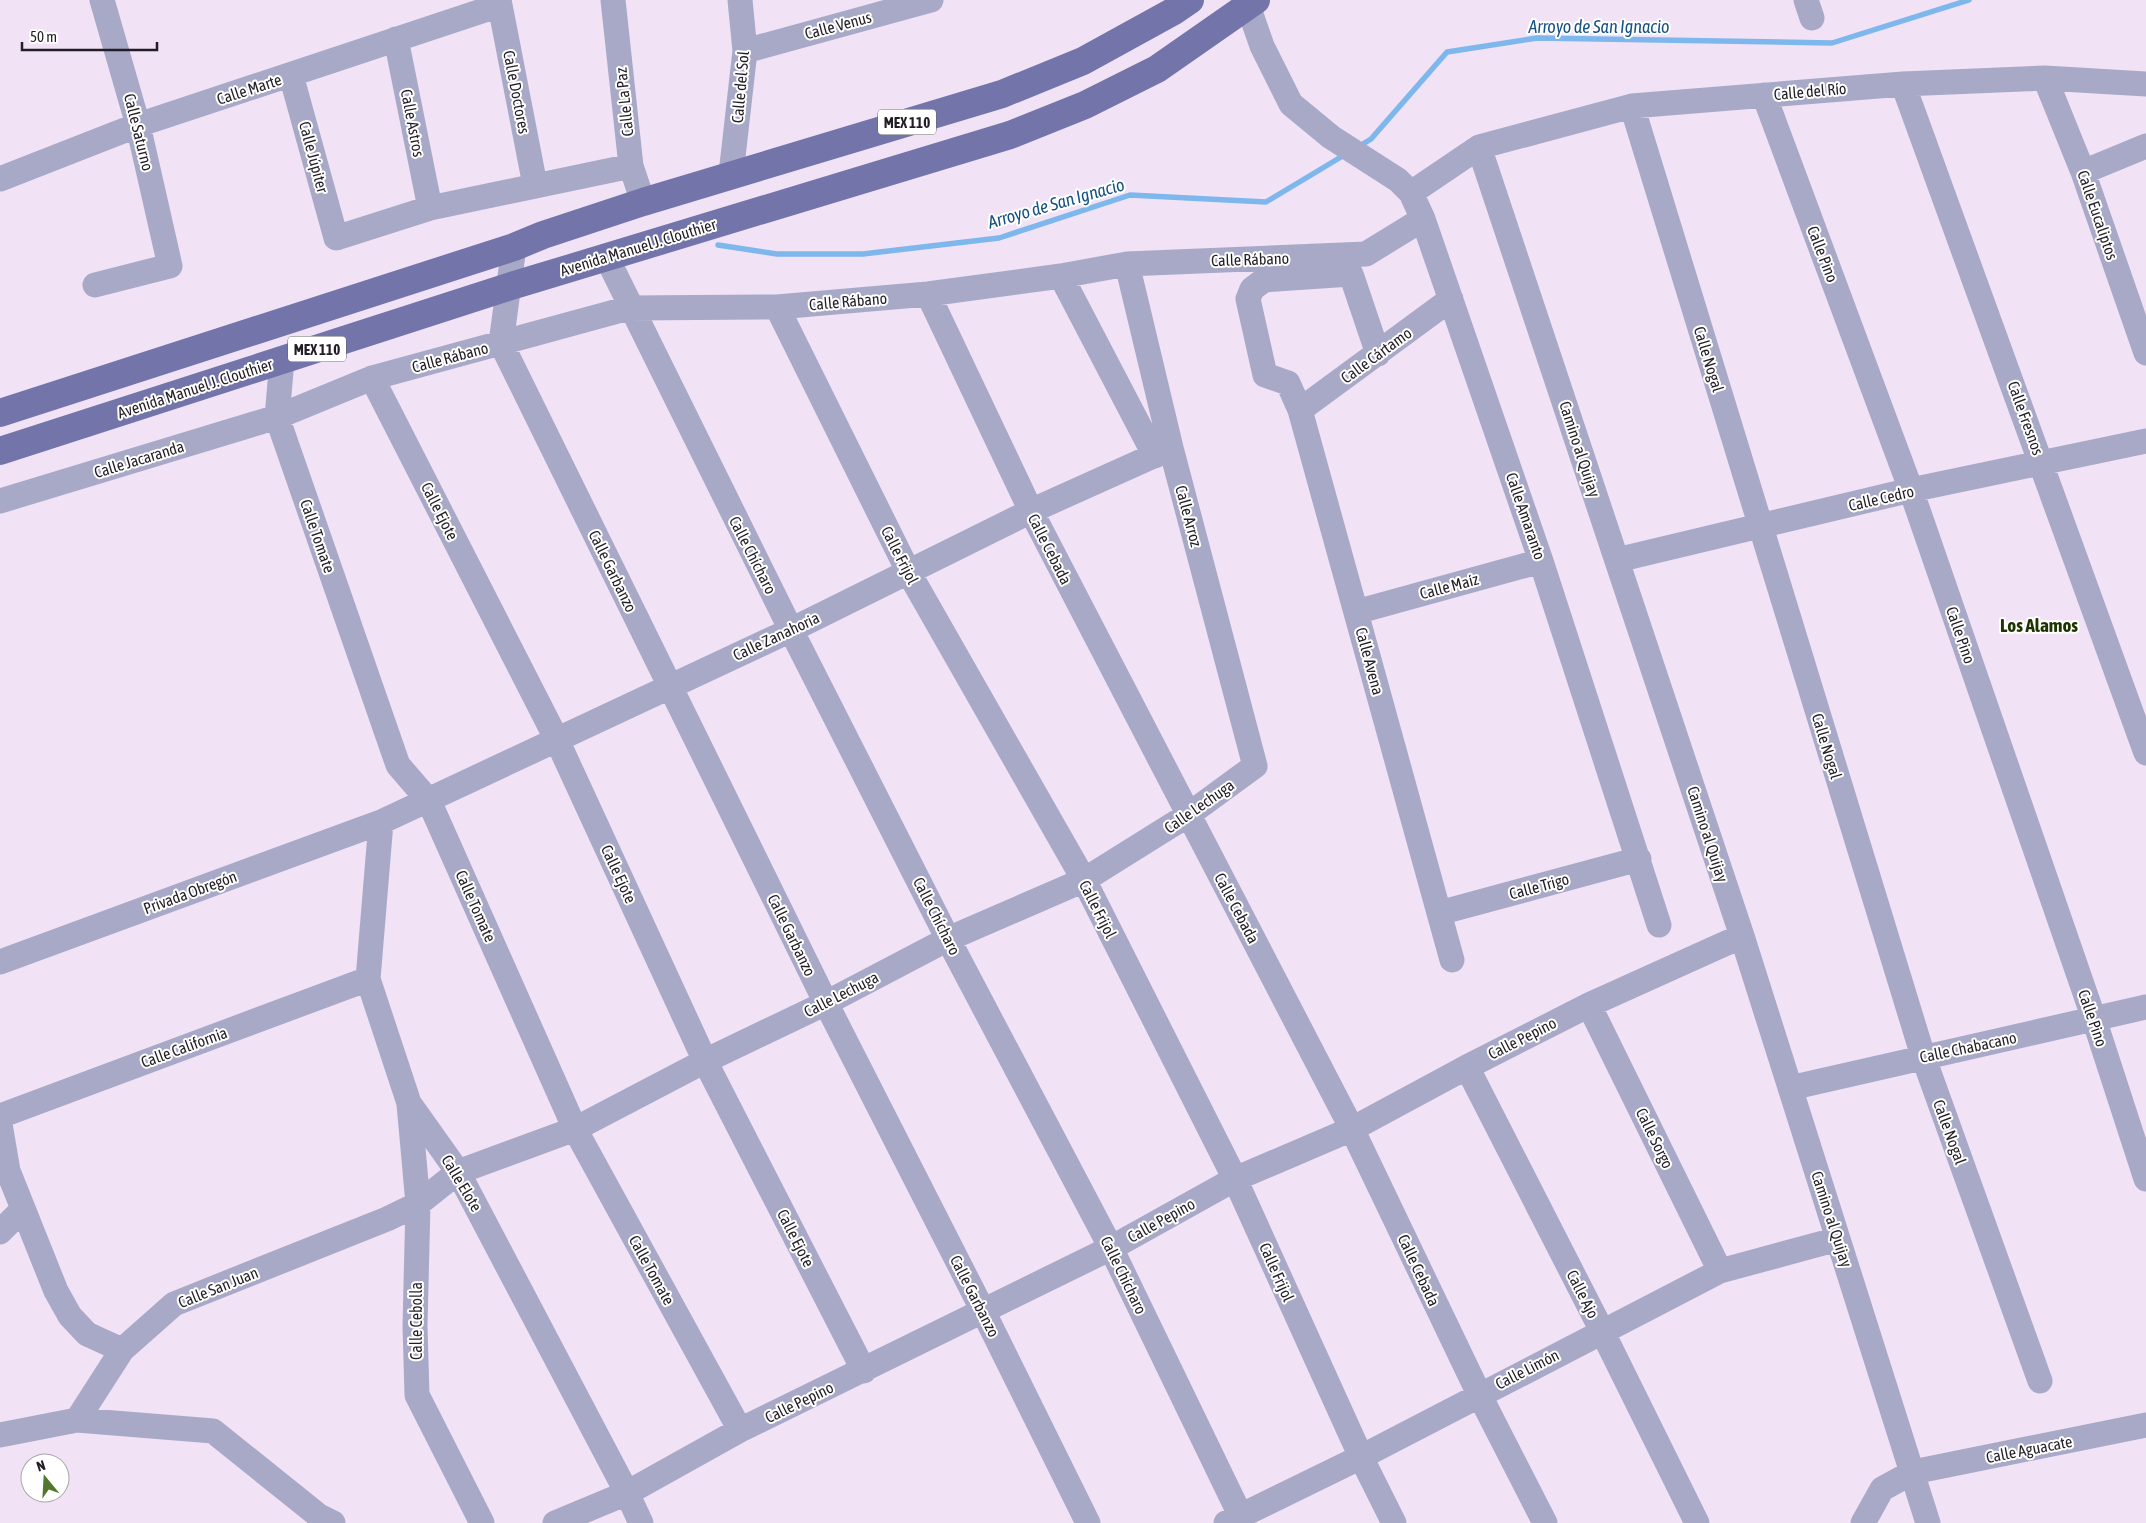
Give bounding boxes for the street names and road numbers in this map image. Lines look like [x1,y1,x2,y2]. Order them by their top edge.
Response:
street label: Calle Venus [803,7,874,43]
street label: Calle Doctores [500,49,534,135]
street label: Calle del Sol [728,50,752,124]
street label: Calle La Paz [611,67,637,137]
street label: Calle Marte [214,70,284,108]
street label: Calle del Río [1773,79,1847,103]
street label: Calle Astros [398,88,428,159]
street label: Calle Saturno [121,92,157,172]
road number: MEX 110 [878,110,936,134]
street label: Calle Júpiter [295,119,332,195]
street label: Calle Eucaliptos [2073,168,2122,263]
street label: Avenida Manuel J. Clouthier [558,215,718,279]
street label: Calle Pino [1804,223,1842,285]
street label: Calle Rábano [1211,249,1289,269]
street label: Calle Rábano [808,289,888,313]
street label: Calle Cártamo [1337,323,1415,387]
street label: Calle Nogal [1690,324,1728,395]
road number: MEX 110 [288,336,346,362]
street label: Calle Rábano [410,338,490,376]
street label: Avenida Manuel J. Clouthier [115,354,275,422]
street label: Calle Fresnos [2004,379,2048,458]
street label: Camino al Quijay [1555,399,1604,500]
street label: Calle Jacaranda [92,437,186,481]
street label: Calle Amaranto [1503,470,1549,562]
street label: Calle Ejote [417,479,462,543]
street label: Calle Cedro [1847,482,1915,514]
street label: Calle Arroz [1172,483,1206,549]
street label: Calle Tomate [297,497,339,575]
street label: Calle Cebada [1025,511,1075,587]
street label: Calle Chícharo [726,513,780,597]
street label: Calle Frijol [877,523,923,588]
street label: Calle Garbanzo [585,527,641,615]
street label: Calle Maíz [1418,569,1481,602]
street label: Calle Pino [1943,604,1979,666]
street label: Calle Zanahoria [730,608,822,664]
street label: Calle Avena [1352,625,1388,697]
street label: Calle Nogal [1808,711,1846,782]
street label: Calle Lechuga [1161,775,1238,837]
street label: Camino al Quijay [1683,784,1732,885]
street label: Calle Ejote [597,842,640,906]
street label: Privada Obregón [141,867,240,918]
street label: Calle Tomate [452,867,500,945]
street label: Calle Trigo [1507,869,1571,904]
street label: Calle Cebada [1211,870,1263,946]
street label: Calle Chícharo [910,874,964,958]
street label: Calle Frijol [1075,877,1121,942]
street label: Calle Garbanzo [764,891,820,979]
street label: Calle Lechuga [801,968,882,1021]
street label: Calle Pino [2075,987,2111,1049]
street label: Calle Pepino [1485,1013,1559,1064]
street label: Calle California [138,1023,230,1071]
street label: Calle Chabacano [1918,1028,2018,1066]
street label: Calle Nogal [1929,1097,1970,1168]
street label: Calle Sorgo [1632,1105,1677,1172]
street label: Calle Elote [438,1152,486,1214]
street label: Camino al Quijay [1807,1169,1856,1270]
street label: Calle Pepino [1124,1194,1198,1247]
street label: Calle Ejote [773,1206,818,1270]
street label: Calle Cebada [1395,1231,1443,1309]
street label: Calle Tomate [626,1232,678,1308]
street label: Calle Chícharo [1097,1233,1151,1317]
street label: Calle Frijol [1255,1240,1298,1305]
street label: Calle Garbanzo [947,1252,1003,1340]
street label: Calle San Juan [175,1263,261,1311]
street label: Calle Ajo [1562,1267,1603,1321]
street label: Calle Cebolla [407,1282,425,1360]
street label: Calle Limón [1492,1345,1562,1393]
street label: Calle Pepino [762,1378,837,1427]
street label: Calle Aguacate [1984,1432,2074,1467]

